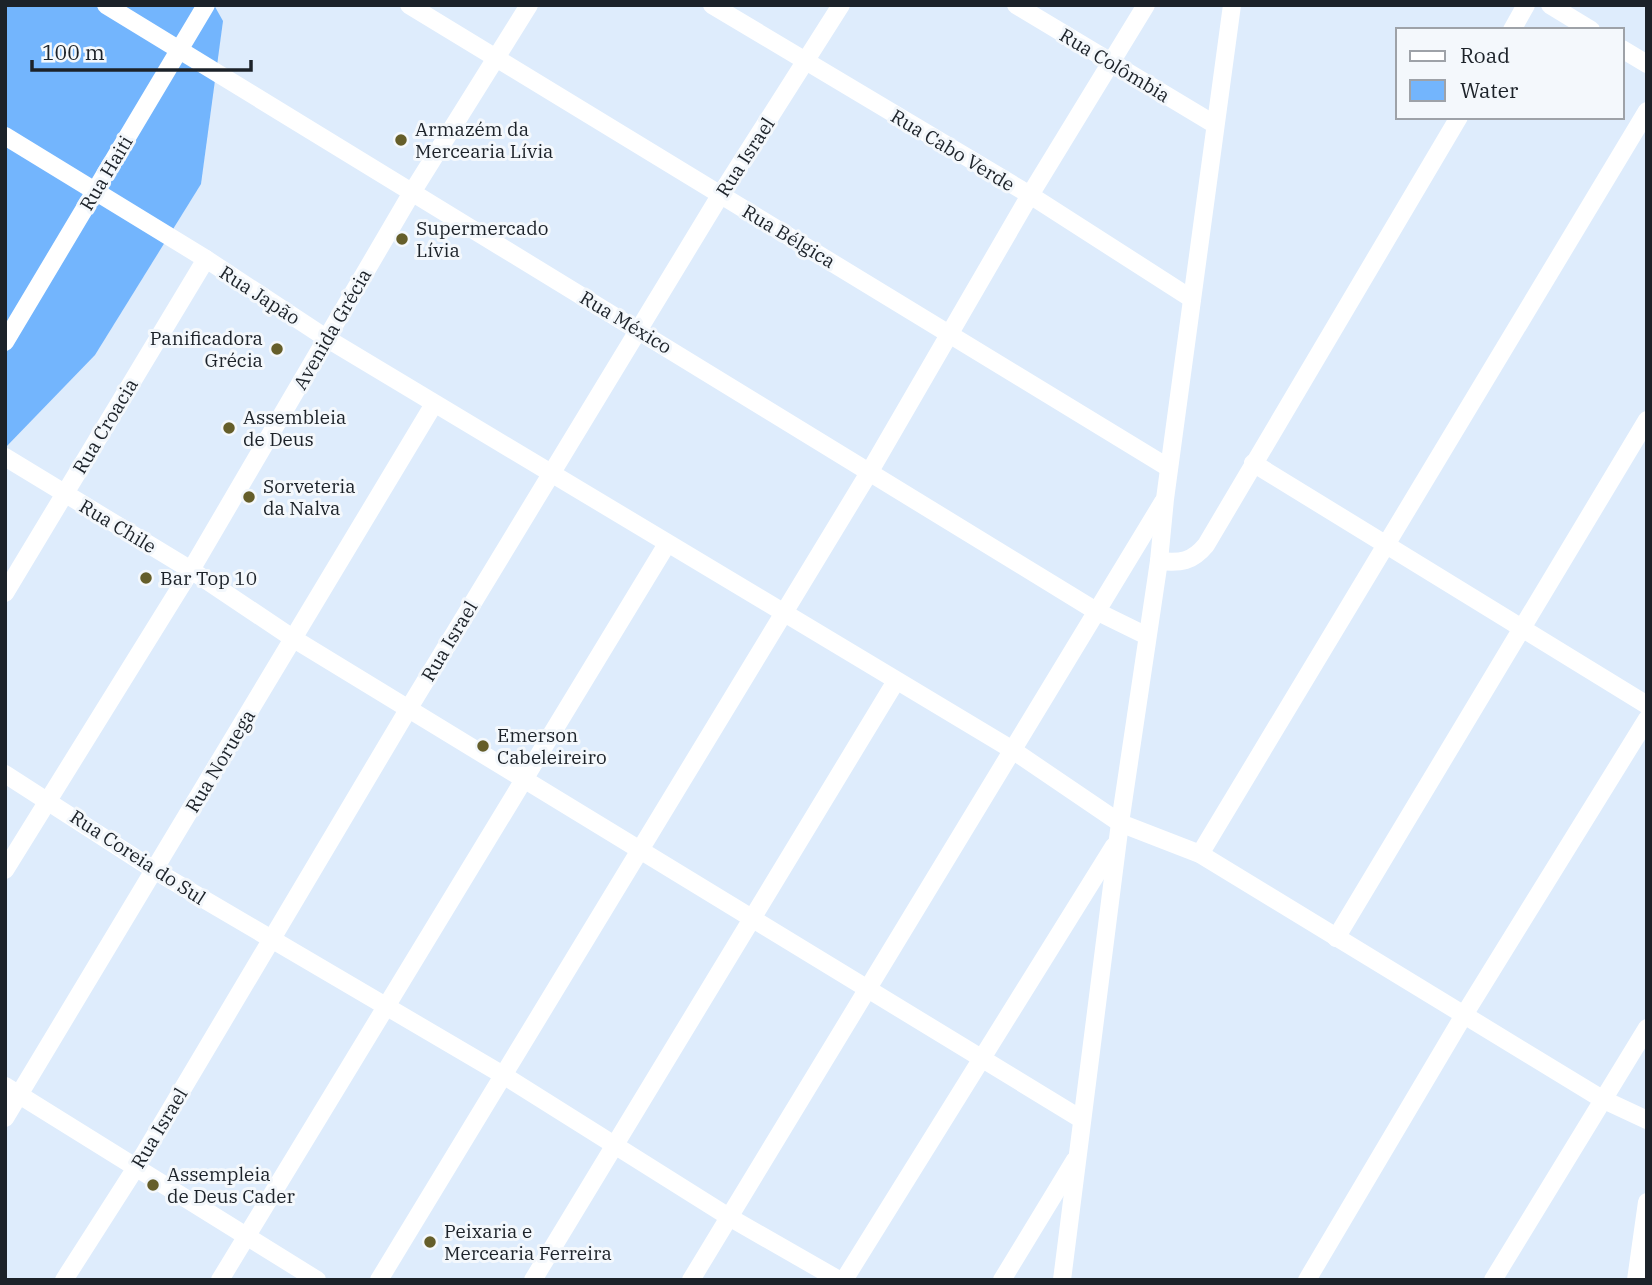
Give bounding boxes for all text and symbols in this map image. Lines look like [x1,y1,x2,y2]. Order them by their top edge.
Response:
street label: Rua Colômbia [1056,23,1174,107]
scale bar [32,28,250,72]
legend [1396,28,1624,119]
text: 100 m [42,38,105,66]
text: Road [1460,41,1510,69]
text: Water [1460,76,1519,104]
street label: Rua Cabo Verde [887,104,1019,196]
street label: Rua Israel [710,113,780,201]
place label: Armazém da Mercearia Lívia [415,117,554,163]
street label: Rua Haiti [74,131,138,215]
marker: Armazém da Mercearia Lívia [393,132,409,148]
street label: Rua Bélgica [738,199,840,273]
place label: Supermercado Lívia [416,216,548,262]
marker: Supermercado Lívia [394,231,410,247]
street label: Rua Japão [215,260,305,330]
street label: Avenida Grécia [288,264,376,394]
street label: Rua México [576,285,676,359]
place label: Panificadora Grécia [150,326,263,372]
marker: Panificadora Grécia [269,341,285,357]
street label: Rua Croacia [67,374,143,478]
place label: Assembleia de Deus [243,405,346,451]
marker: Assembleia de Deus [221,420,237,436]
place label: Sorveteria da Nalva [263,474,356,520]
marker: Sorveteria da Nalva [241,489,257,505]
street label: Rua Chile [75,494,161,558]
place label: Bar Top 10 [160,566,257,590]
marker: Bar Top 10 [138,570,154,586]
street label: Rua Israel [416,596,483,686]
street label: Rua Noruega [180,705,260,817]
place label: Emerson Cabeleireiro [497,723,607,769]
marker: Emerson Cabeleireiro [475,738,491,754]
street label: Rua Coreia do Sul [66,804,211,910]
street label: Rua Israel [126,1083,193,1173]
place label: Assempleia de Deus Cader [167,1162,295,1208]
marker: Assempleia de Deus Cader [145,1177,161,1193]
place label: Peixaria e Mercearia Ferreira [444,1219,612,1265]
marker: Peixaria e Mercearia Ferreira [422,1234,438,1250]

